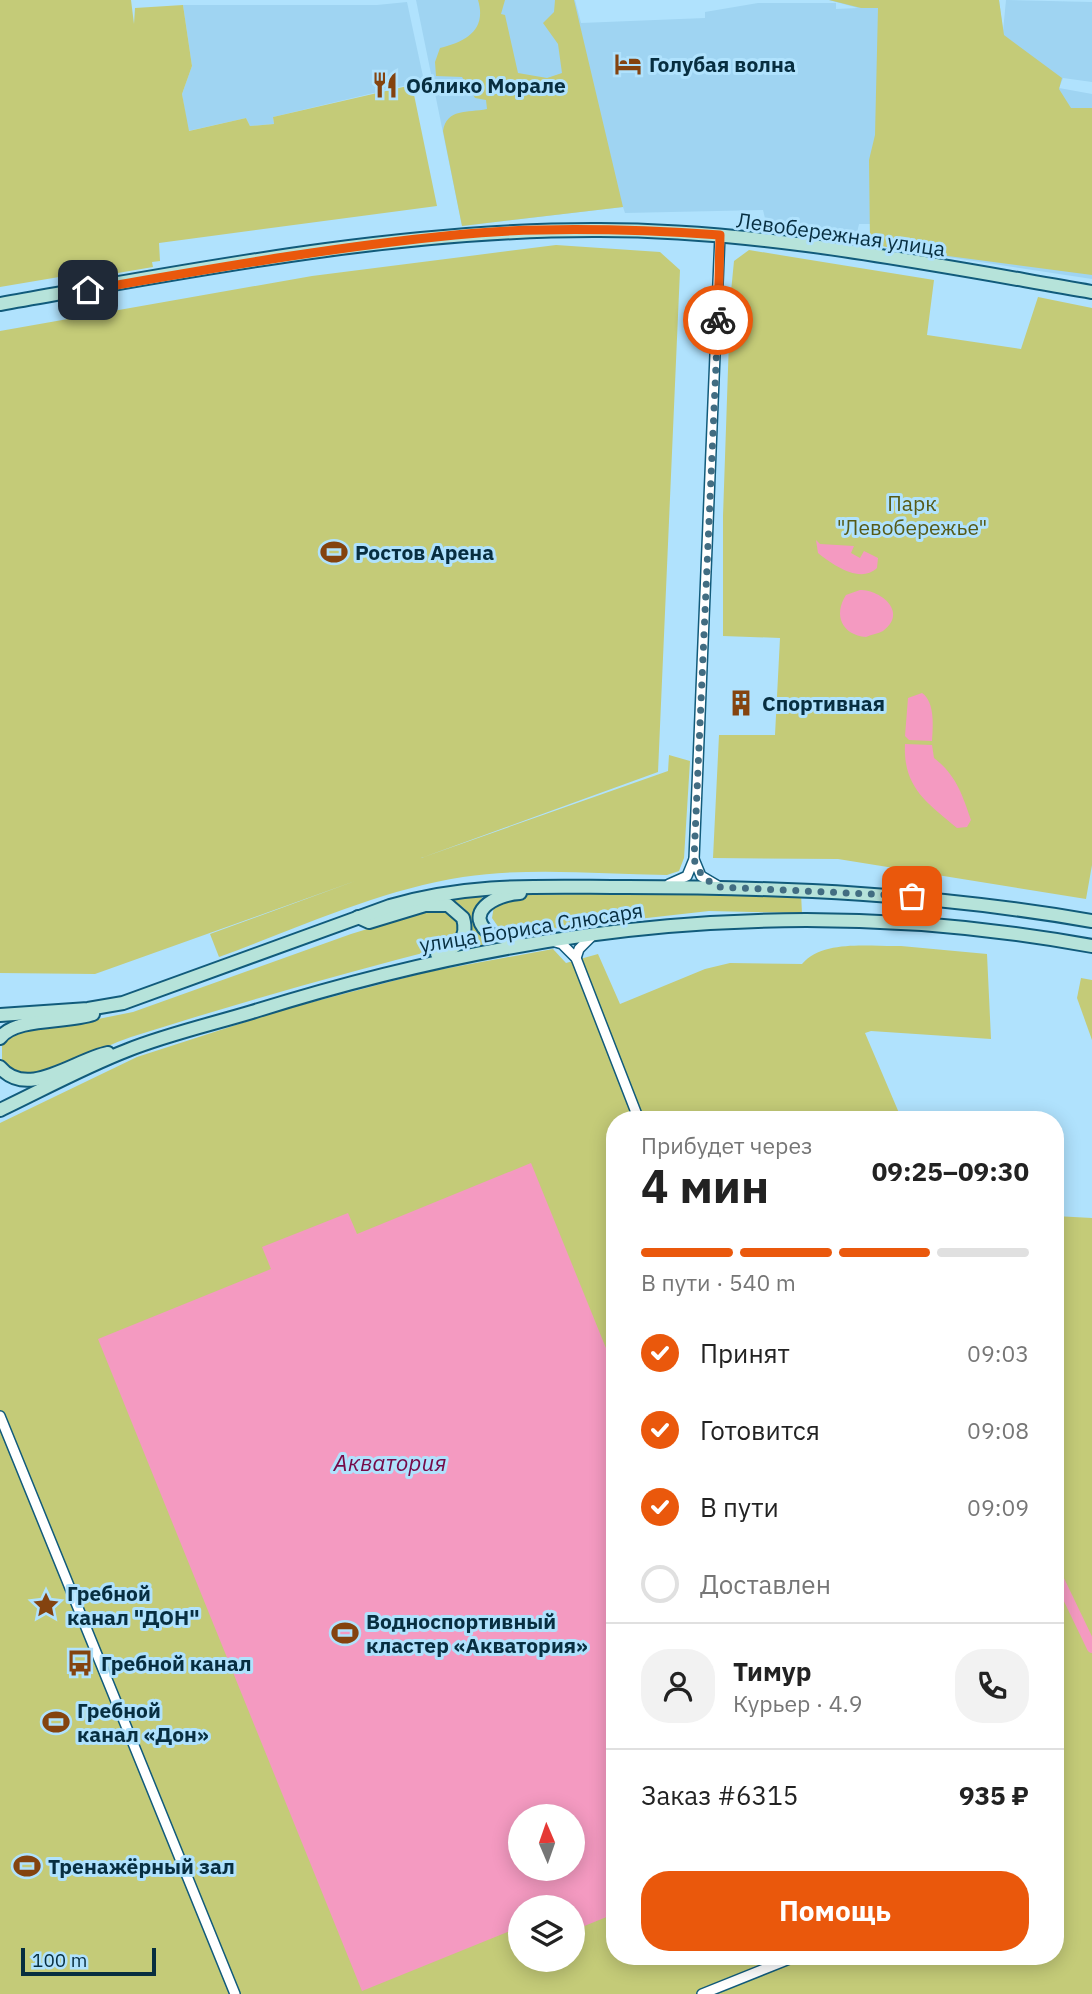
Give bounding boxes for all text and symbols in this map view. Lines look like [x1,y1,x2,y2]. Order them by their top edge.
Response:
hotel icon: Голубая волна [613,49,643,79]
place label: Голубая волна [649,50,796,78]
restaurant icon: Облико Морале [370,70,400,100]
place label: Облико Морале [406,71,566,99]
street label: Левобережная улица [735,205,947,263]
pin [58,260,118,320]
icon: home [69,271,107,309]
courier [683,285,753,355]
icon: bike [699,301,737,339]
park label: Парк "Левобережье" [837,489,987,541]
sports icon: Ростов Арена [319,537,349,567]
place label: Ростов Арена [355,538,494,566]
building icon: Спортивная [726,688,756,718]
place label: Спортивная [762,689,885,717]
pin [882,866,942,926]
icon: bag [893,877,931,915]
street label: улица Бориса Слюсаря [417,895,645,959]
text: Прибудет через [641,1130,813,1160]
text: 09:25–09:30 [872,1154,1029,1188]
text: 4 мин [641,1156,769,1216]
text: В пути · 540 m [641,1267,796,1297]
icon: check [641,1334,679,1372]
text: Принят [700,1336,790,1370]
text: 09:03 [967,1338,1029,1368]
icon: check [641,1411,679,1449]
text: Готовится [700,1413,820,1447]
text: 09:08 [967,1415,1029,1445]
water label: Акватория [332,1447,447,1477]
icon: check [641,1488,679,1526]
text: В пути [700,1490,779,1524]
text: 09:09 [967,1492,1029,1522]
text: Доставлен [700,1567,831,1601]
place label: Гребной канал "ДОН" [67,1579,200,1631]
place icon: Гребной канал "ДОН" [31,1590,61,1620]
place label: Водноспортивный кластер «Акватория» [366,1607,588,1659]
sports icon: Водноспортивный кластер «Акватория» [330,1618,360,1648]
bus stop icon: Гребной канал [65,1648,95,1678]
place label: Гребной канал [101,1649,252,1677]
button: person [641,1649,715,1723]
button: phone [955,1649,1029,1723]
text: Тимур [733,1654,812,1688]
text: Курьер · 4.9 [733,1688,863,1718]
place label: Гребной канал «Дон» [77,1696,209,1748]
sports icon: Гребной канал «Дон» [41,1707,71,1737]
text: Заказ #6315 [641,1778,798,1812]
text: 935 ₽ [959,1778,1029,1812]
north arrow [508,1804,584,1881]
map controls [508,1804,585,1972]
sports icon: Тренажёрный зал [12,1851,42,1881]
place label: Тренажёрный зал [48,1852,235,1880]
button: Помощь [641,1871,1029,1951]
button: layers [508,1895,585,1972]
scale bar [21,1945,156,1977]
text: 100 m [32,1948,87,1972]

